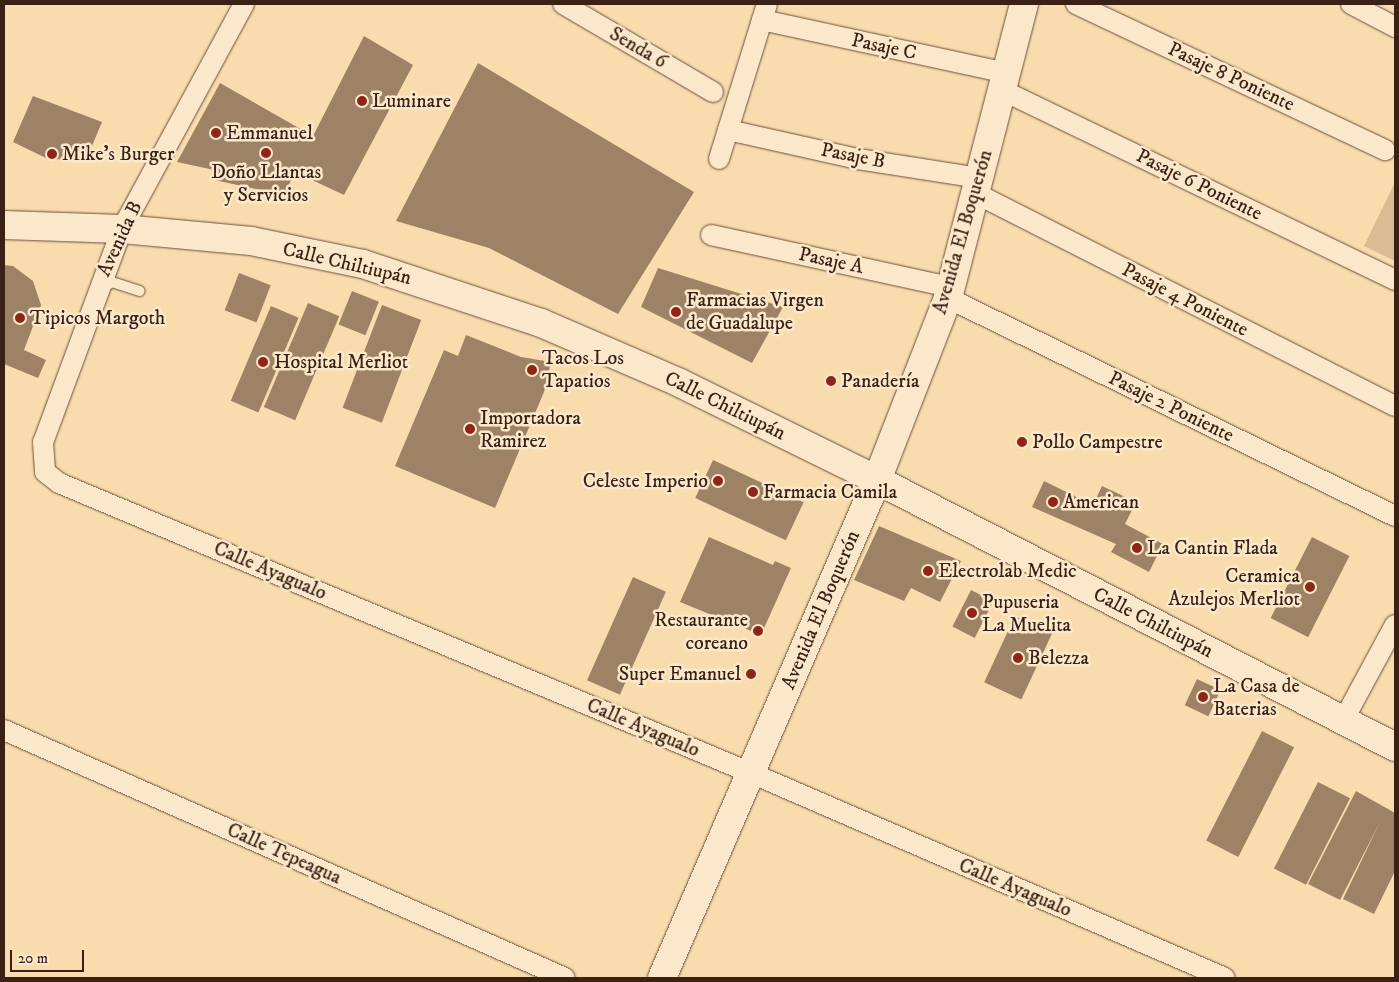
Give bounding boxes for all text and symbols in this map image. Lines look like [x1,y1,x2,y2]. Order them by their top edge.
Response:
street label: Senda 6 [605,22,671,74]
street label: Pasaje C [849,28,919,66]
street label: Pasaje 8 Poniente [1164,37,1298,117]
place label: Luminare [372,89,451,113]
marker: Luminare [356,95,368,107]
place label: Emmanuel [226,121,313,145]
marker: Emmanuel [210,127,222,139]
street label: Pasaje B [819,138,887,174]
place label: Mike's Burger [62,142,174,166]
street label: Pasaje 6 Poniente [1132,144,1266,226]
marker: Doño Llantas y Servicios [260,147,272,159]
street label: Avenida El Boquerón [928,147,998,317]
marker: Mike's Burger [46,148,58,160]
place label: Doño Llantas y Servicios [211,161,321,208]
street label: Avenida B [92,197,148,281]
street label: Calle Chiltiupán [280,238,414,290]
street label: Pasaje A [797,242,865,280]
street label: Pasaje 4 Poniente [1118,258,1252,342]
place label: Farmacias Virgen de Guadalupe [686,288,824,335]
place label: Tipicos Margoth [30,306,165,330]
marker: Farmacias Virgen de Guadalupe [670,306,682,318]
marker: Tipicos Margoth [14,312,26,324]
place label: Tacos Los Tapatios [542,346,624,393]
place label: Hospital Merliot [274,350,408,374]
marker: Hospital Merliot [256,355,270,369]
marker: Tacos Los Tapatios [526,364,538,376]
street label: Calle Chiltiupán [661,366,789,446]
street label: Pasaje 2 Poniente [1104,366,1238,448]
place label: Panadería [841,369,919,393]
marker: Panadería [825,375,837,387]
place label: Importadora Ramirez [480,406,581,453]
marker: Importadora Ramirez [464,423,476,435]
place label: Pollo Campestre [1032,430,1163,454]
marker: Pollo Campestre [1016,436,1028,448]
place label: Celeste Imperio [583,469,708,493]
marker: Celeste Imperio [712,475,724,487]
place label: Farmacia Camila [763,480,897,504]
marker: Farmacia Camila [747,486,759,498]
place label: American [1063,490,1139,514]
marker: American [1047,496,1059,508]
street label: Avenida El Boquerón [777,527,865,693]
street label: Calle Ayagualo [210,536,330,606]
place label: La Cantin Flada [1147,536,1278,560]
marker: La Cantin Flada [1131,542,1143,554]
place label: Electrolab Medic [938,559,1077,583]
place label: Ceramica Azulejos Merliot [1168,564,1300,611]
marker: Electrolab Medic [922,565,934,577]
marker: Ceramica Azulejos Merliot [1304,581,1316,593]
street label: Calle Chiltiupán [1089,582,1217,664]
place label: Pupuseria La Muelita [982,590,1071,637]
marker: Pupuseria La Muelita [966,607,978,619]
place label: Restaurante coreano [654,608,748,655]
marker: Restaurante coreano [752,625,764,637]
place label: Belezza [1028,646,1089,670]
marker: Belezza [1012,652,1024,664]
place label: Super Emanuel [619,662,741,686]
marker: Super Emanuel [745,668,757,680]
place label: La Casa de Baterias [1213,674,1300,721]
marker: La Casa de Baterias [1197,691,1209,703]
street label: Calle Ayagualo [583,693,703,763]
street label: Calle Tepeagua [223,818,345,890]
street label: Calle Ayagualo [955,853,1075,923]
scale bar [12,940,86,972]
text: 20 m [18,949,48,968]

